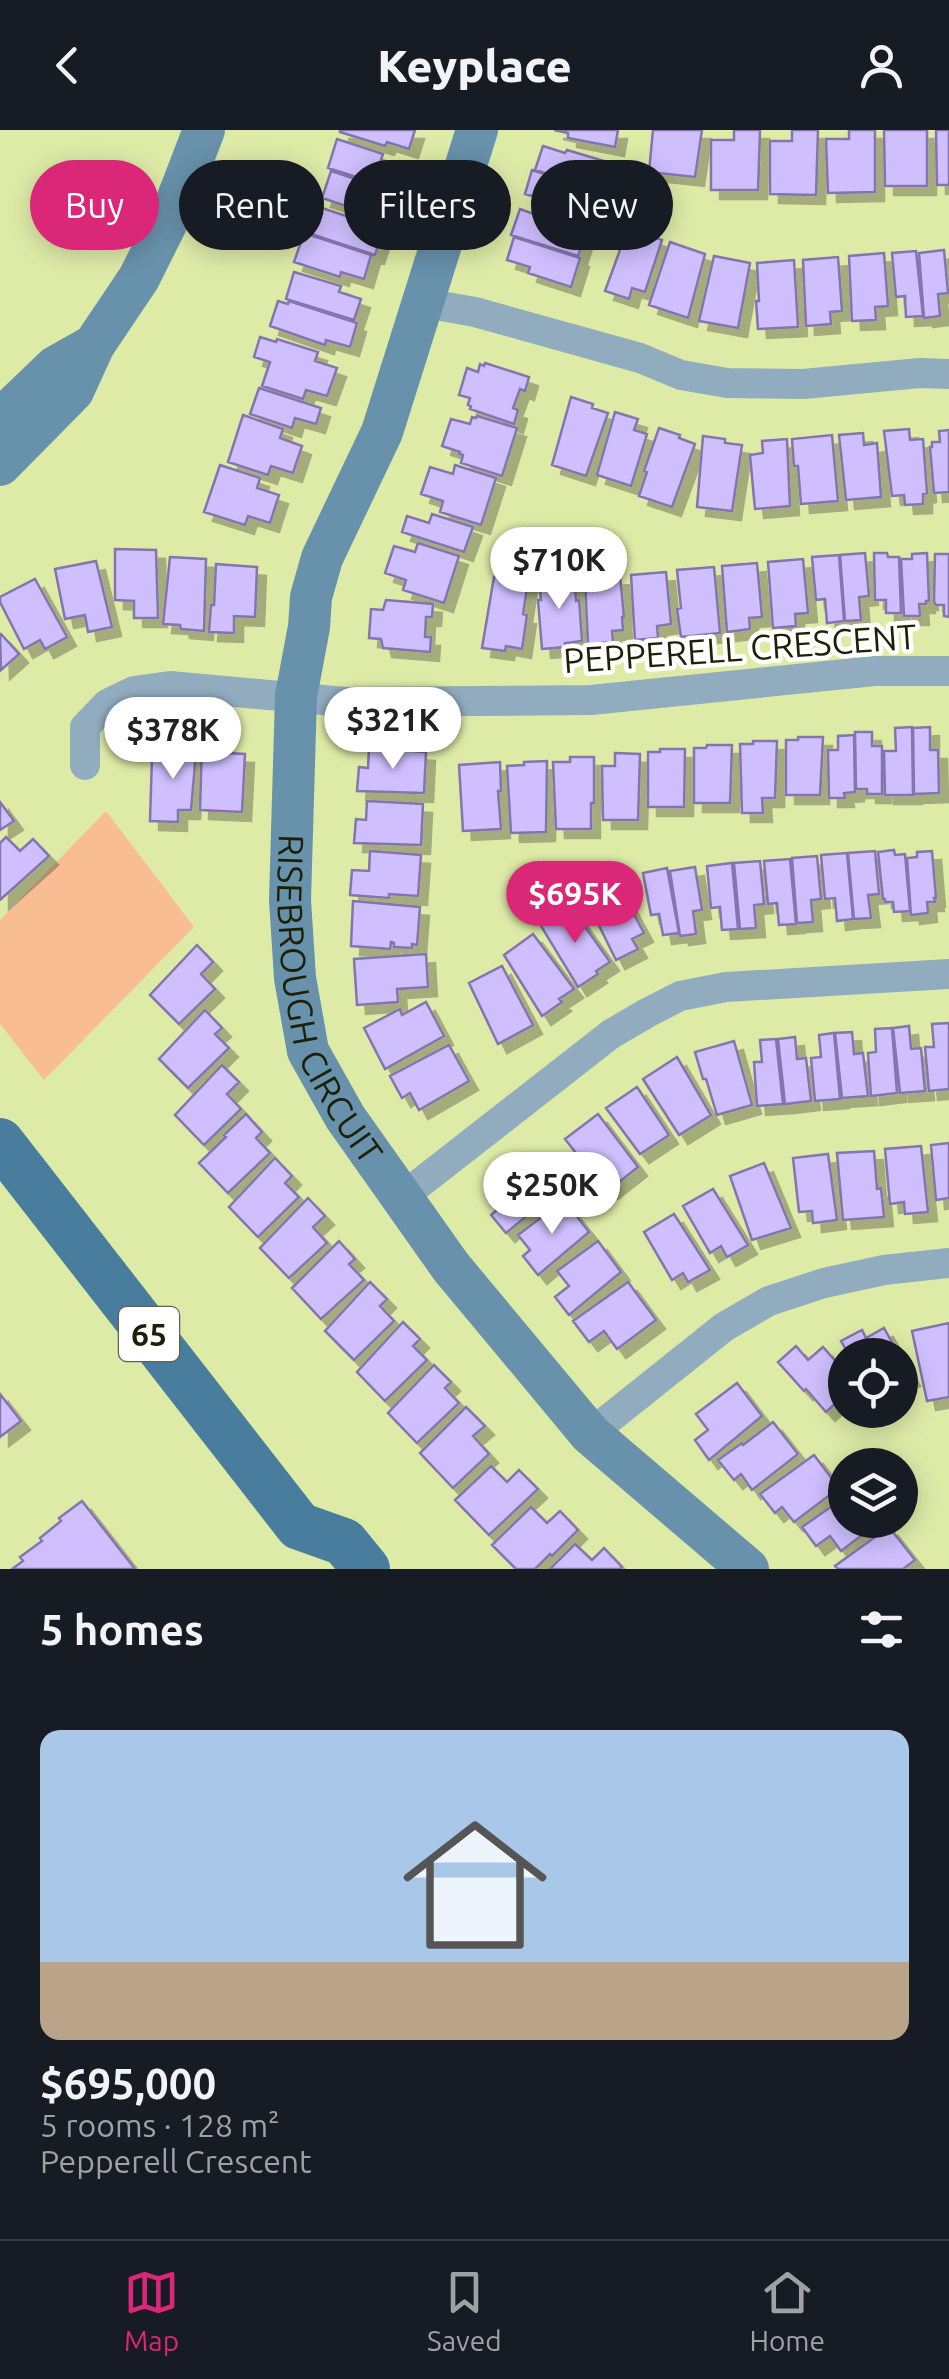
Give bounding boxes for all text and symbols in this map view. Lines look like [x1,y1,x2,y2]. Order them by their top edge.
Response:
icon: back [40,38,95,93]
icon: person [854,38,909,93]
text: Keyplace [377,40,572,91]
chip: Buy [30,160,159,250]
chip: Rent [179,160,324,250]
chip: Filters [344,160,511,250]
chip: New [531,160,673,250]
pin: $710K [489,527,629,612]
text: $710K [512,541,606,577]
street label: PEPPERELL CRESCENT [562,616,918,680]
pin: $321K [323,687,463,772]
pin: $378K [103,697,243,782]
text: $321K [346,701,440,737]
text: $378K [126,711,220,747]
street label: RISEBROUGH CIRCUIT [270,834,391,1171]
pin: $695K [505,861,645,946]
text: $695K [528,875,622,911]
pin: $250K [482,1152,622,1237]
text: $250K [505,1166,599,1202]
road number: 65 [119,1307,179,1361]
map controls [828,1338,918,1538]
button: locate [828,1338,918,1428]
button: layers [828,1448,918,1538]
icon: filters [854,1602,909,1657]
text: 5 homes [40,1606,204,1653]
icon: home [385,1795,565,1975]
text: $695,000 [40,2060,216,2107]
text: 5 rooms · 128 m² [40,2107,280,2143]
text: Pepperell Crescent [40,2143,312,2179]
tab: Map [124,2265,179,2356]
tab: Saved [427,2265,502,2356]
tab: Home [749,2265,825,2356]

